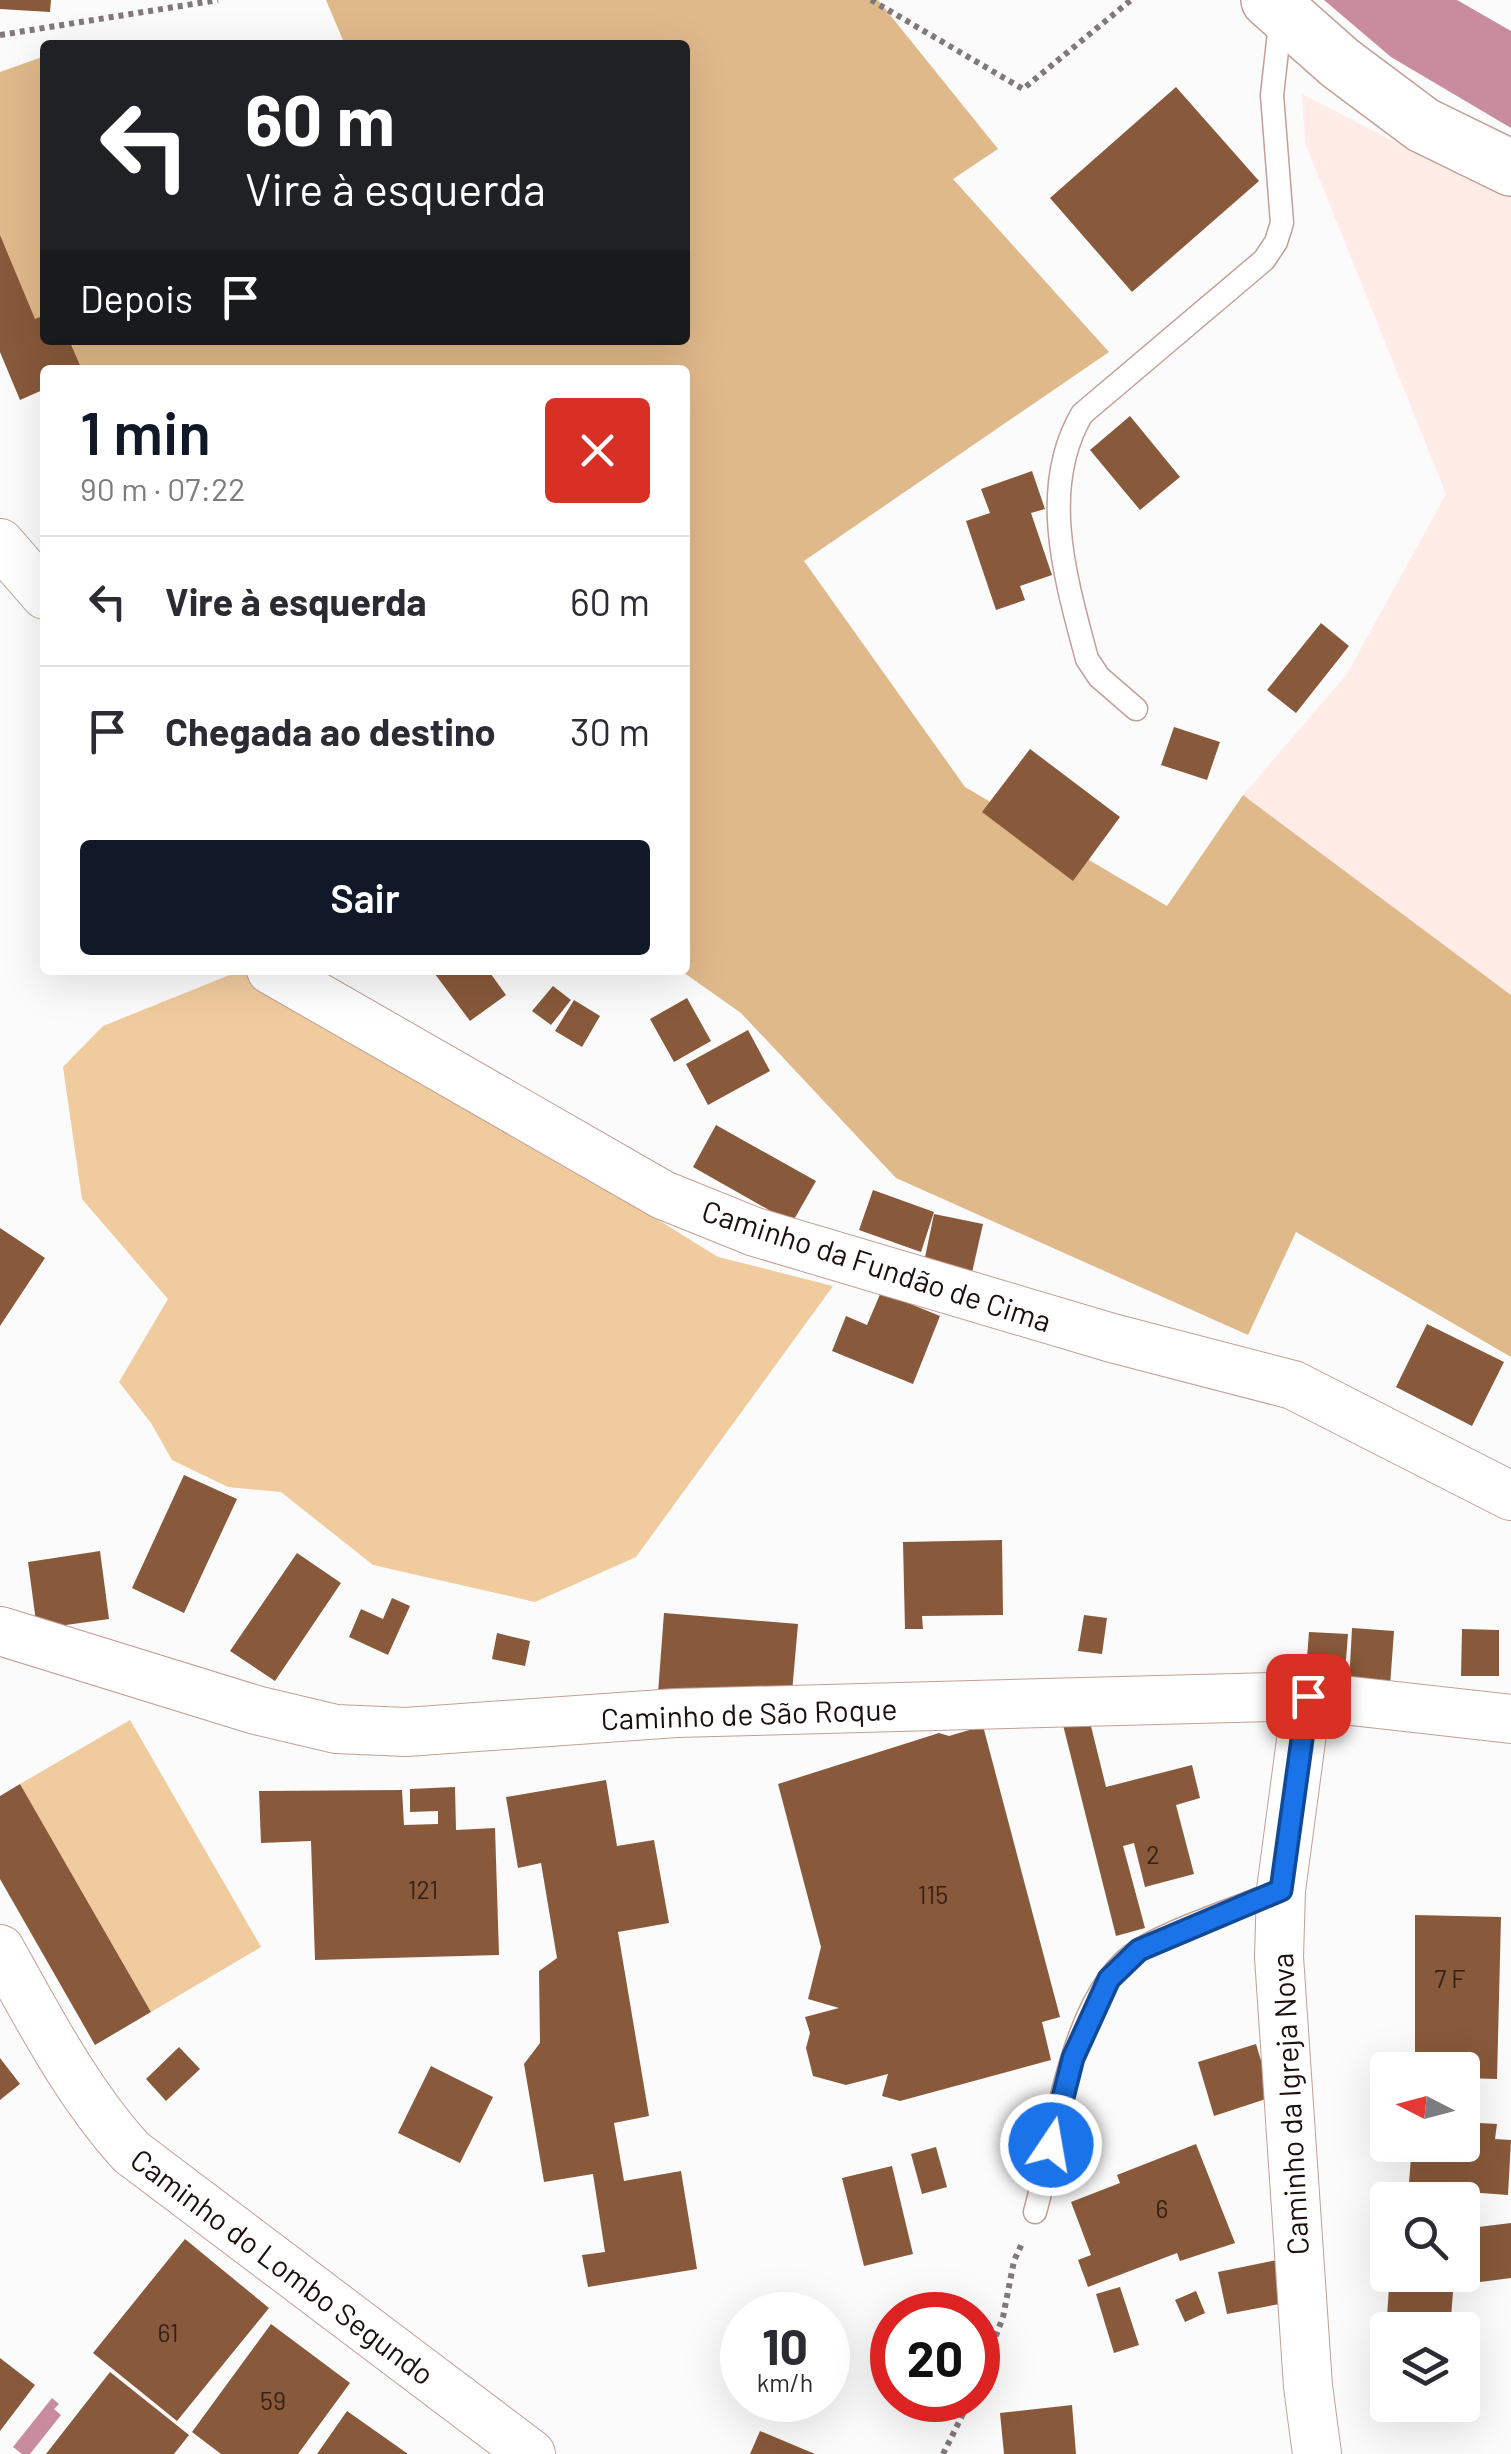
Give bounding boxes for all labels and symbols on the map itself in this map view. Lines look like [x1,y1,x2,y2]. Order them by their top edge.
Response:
street label: Caminho da Fundão de Cima [698,1192,1056,1338]
pin [1266,1654,1351,1739]
street label: Caminho de São Roque [600,1690,898,1736]
house number: 2 [1146,1839,1160,1869]
house number: 121 [408,1874,438,1904]
house number: 115 [918,1879,948,1909]
street label: Caminho da Igreja Nova [1263,1952,1315,2256]
house number: 7 F [1434,1963,1466,1993]
north arrow [1370,2052,1480,2162]
position arrow [999,2093,1103,2197]
street label: Caminho do Lombo Segundo [124,2140,442,2392]
house number: 6 [1156,2193,1168,2223]
speed limit sign: 20 [870,2292,1000,2422]
house number: 61 [157,2317,179,2347]
house number: 59 [260,2385,286,2415]

